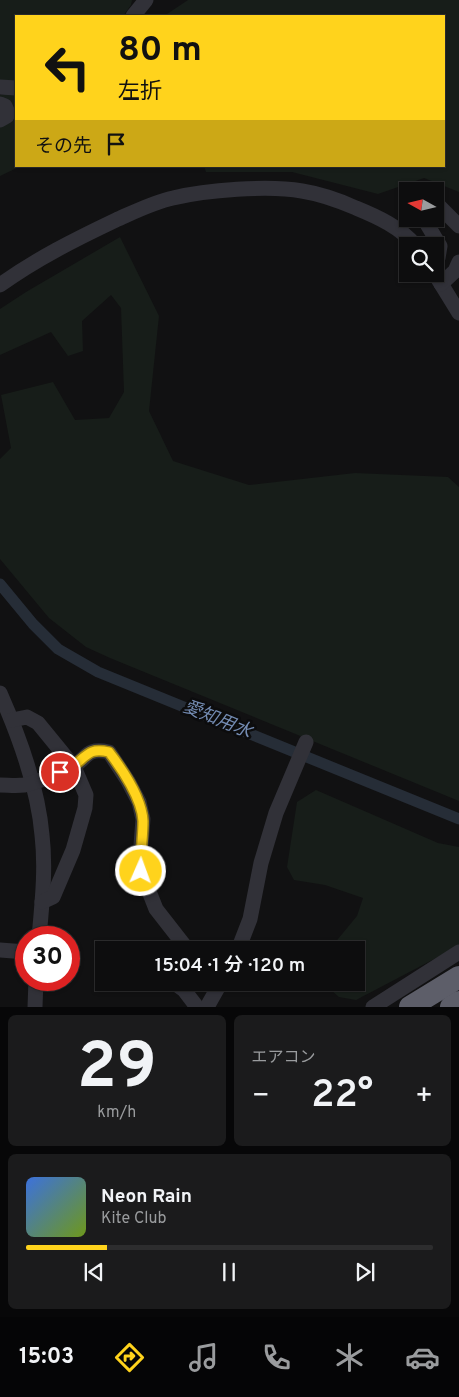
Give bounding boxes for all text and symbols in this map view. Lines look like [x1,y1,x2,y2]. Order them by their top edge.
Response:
text: 80 m [118,29,202,73]
icon: left [35,35,100,100]
text: 左折 [118,79,162,106]
icon: arrive [102,130,130,158]
text: その先 [35,135,92,159]
north arrow [399,182,444,228]
map controls [399,182,444,282]
button: search [399,237,444,282]
water label: 愛知用水 [179,696,257,745]
pin [39,751,81,793]
icon: arrive [46,758,74,786]
position arrow [114,844,166,896]
speed limit sign: 30 [15,926,80,991]
text: 15:04 · 1 分 · 120 m [155,954,305,978]
text: 29 [77,1029,157,1111]
text: エアコン [252,1048,316,1068]
text: 22° [311,1072,373,1121]
text: − [252,1079,270,1115]
text: + [415,1079,433,1115]
text: km/h [97,1103,136,1123]
text: Neon Rain [101,1185,192,1209]
text: Kite Club [101,1209,166,1229]
icon: previous [80,1258,108,1286]
icon: pause [215,1258,243,1286]
icon: next [351,1258,379,1286]
icon: directions [112,1340,147,1375]
icon: music [186,1340,221,1375]
icon: phone [259,1340,294,1375]
icon: climate [332,1340,367,1375]
icon: car [405,1340,440,1375]
text: 15:03 [19,1344,74,1371]

